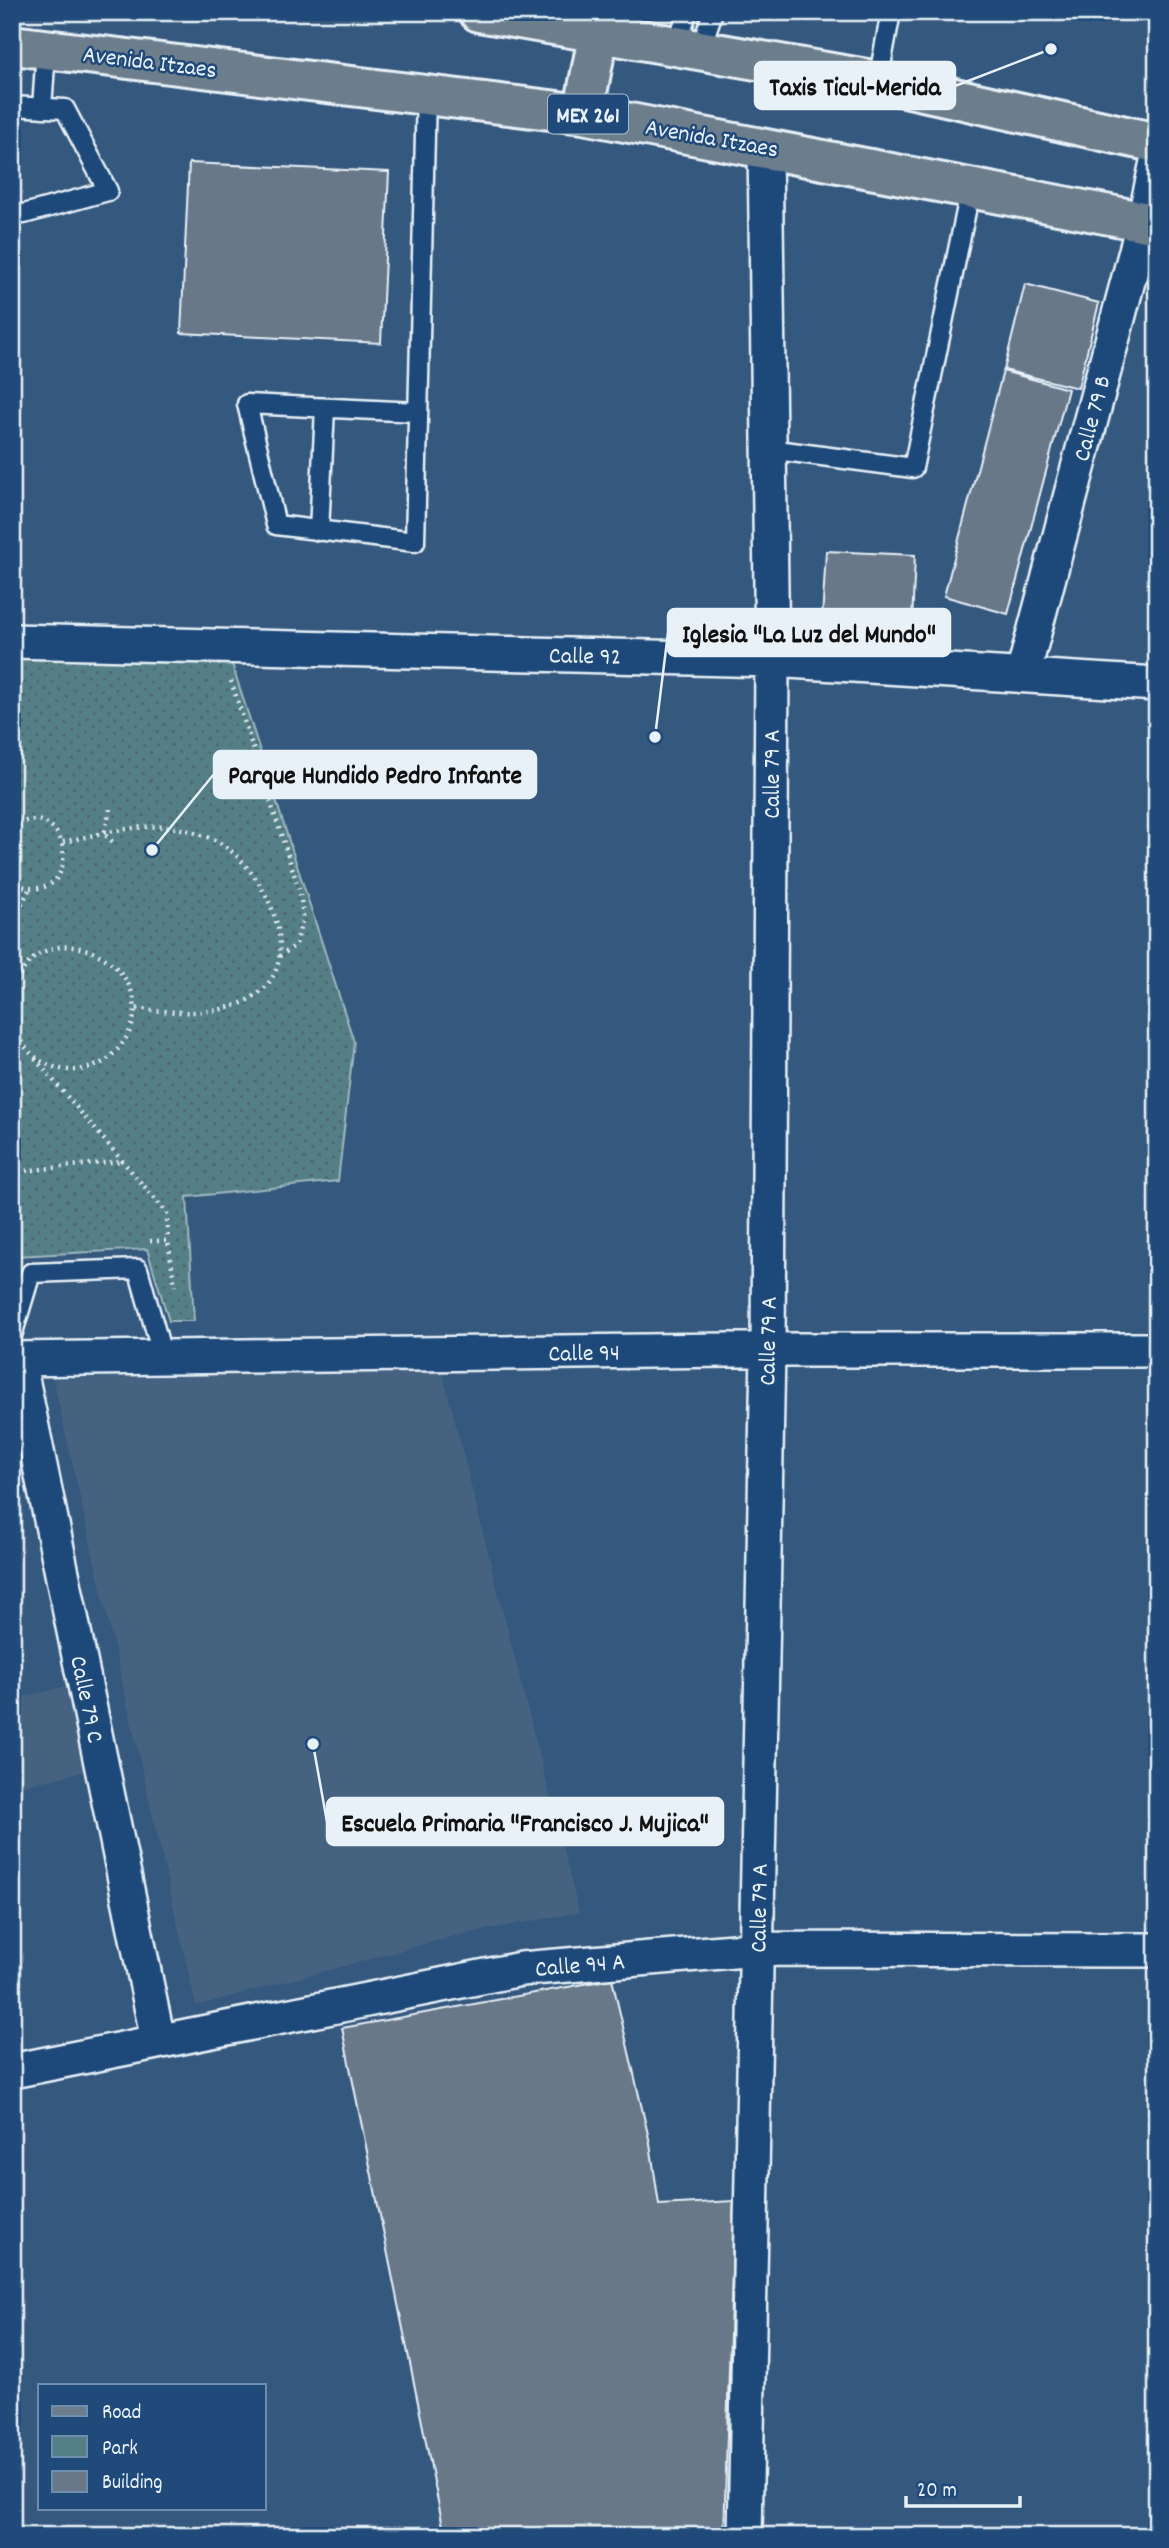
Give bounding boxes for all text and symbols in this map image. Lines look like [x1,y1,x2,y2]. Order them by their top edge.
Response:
street label: Avenida Itzaes [81,39,218,89]
callout: Taxis Ticul-Merida [755,62,955,109]
text: Taxis Ticul-Merida [769,71,941,108]
road number: MEX 261 [548,94,628,134]
street label: Avenida Itzaes [642,112,781,168]
street label: Calle 79 B [1066,372,1122,466]
callout: Iglesia "La Luz del Mundo" [668,609,950,656]
text: Iglesia "La Luz del Mundo" [682,618,936,655]
street label: Calle 92 [549,640,621,676]
street label: Calle 79 A [757,729,791,819]
callout: Parque Hundido Pedro Infante [214,751,536,798]
text: Parque Hundido Pedro Infante [228,759,522,796]
street label: Calle 79 A [752,1296,788,1386]
street label: Calle 94 [548,1337,620,1373]
street label: Calle 79 C [59,1653,111,1746]
callout: Escuela Primaria "Francisco J. Mujica" [327,1798,723,1845]
text: Escuela Primaria "Francisco J. Mujica" [341,1807,709,1844]
street label: Calle 79 A [743,1863,779,1953]
street label: Calle 94 A [534,1946,627,1988]
legend [38,2384,266,2510]
text: Road [102,2399,141,2429]
text: Park [102,2435,138,2465]
scale bar [906,2464,1020,2508]
text: Building [102,2469,162,2499]
text: 20 m [917,2477,957,2507]

